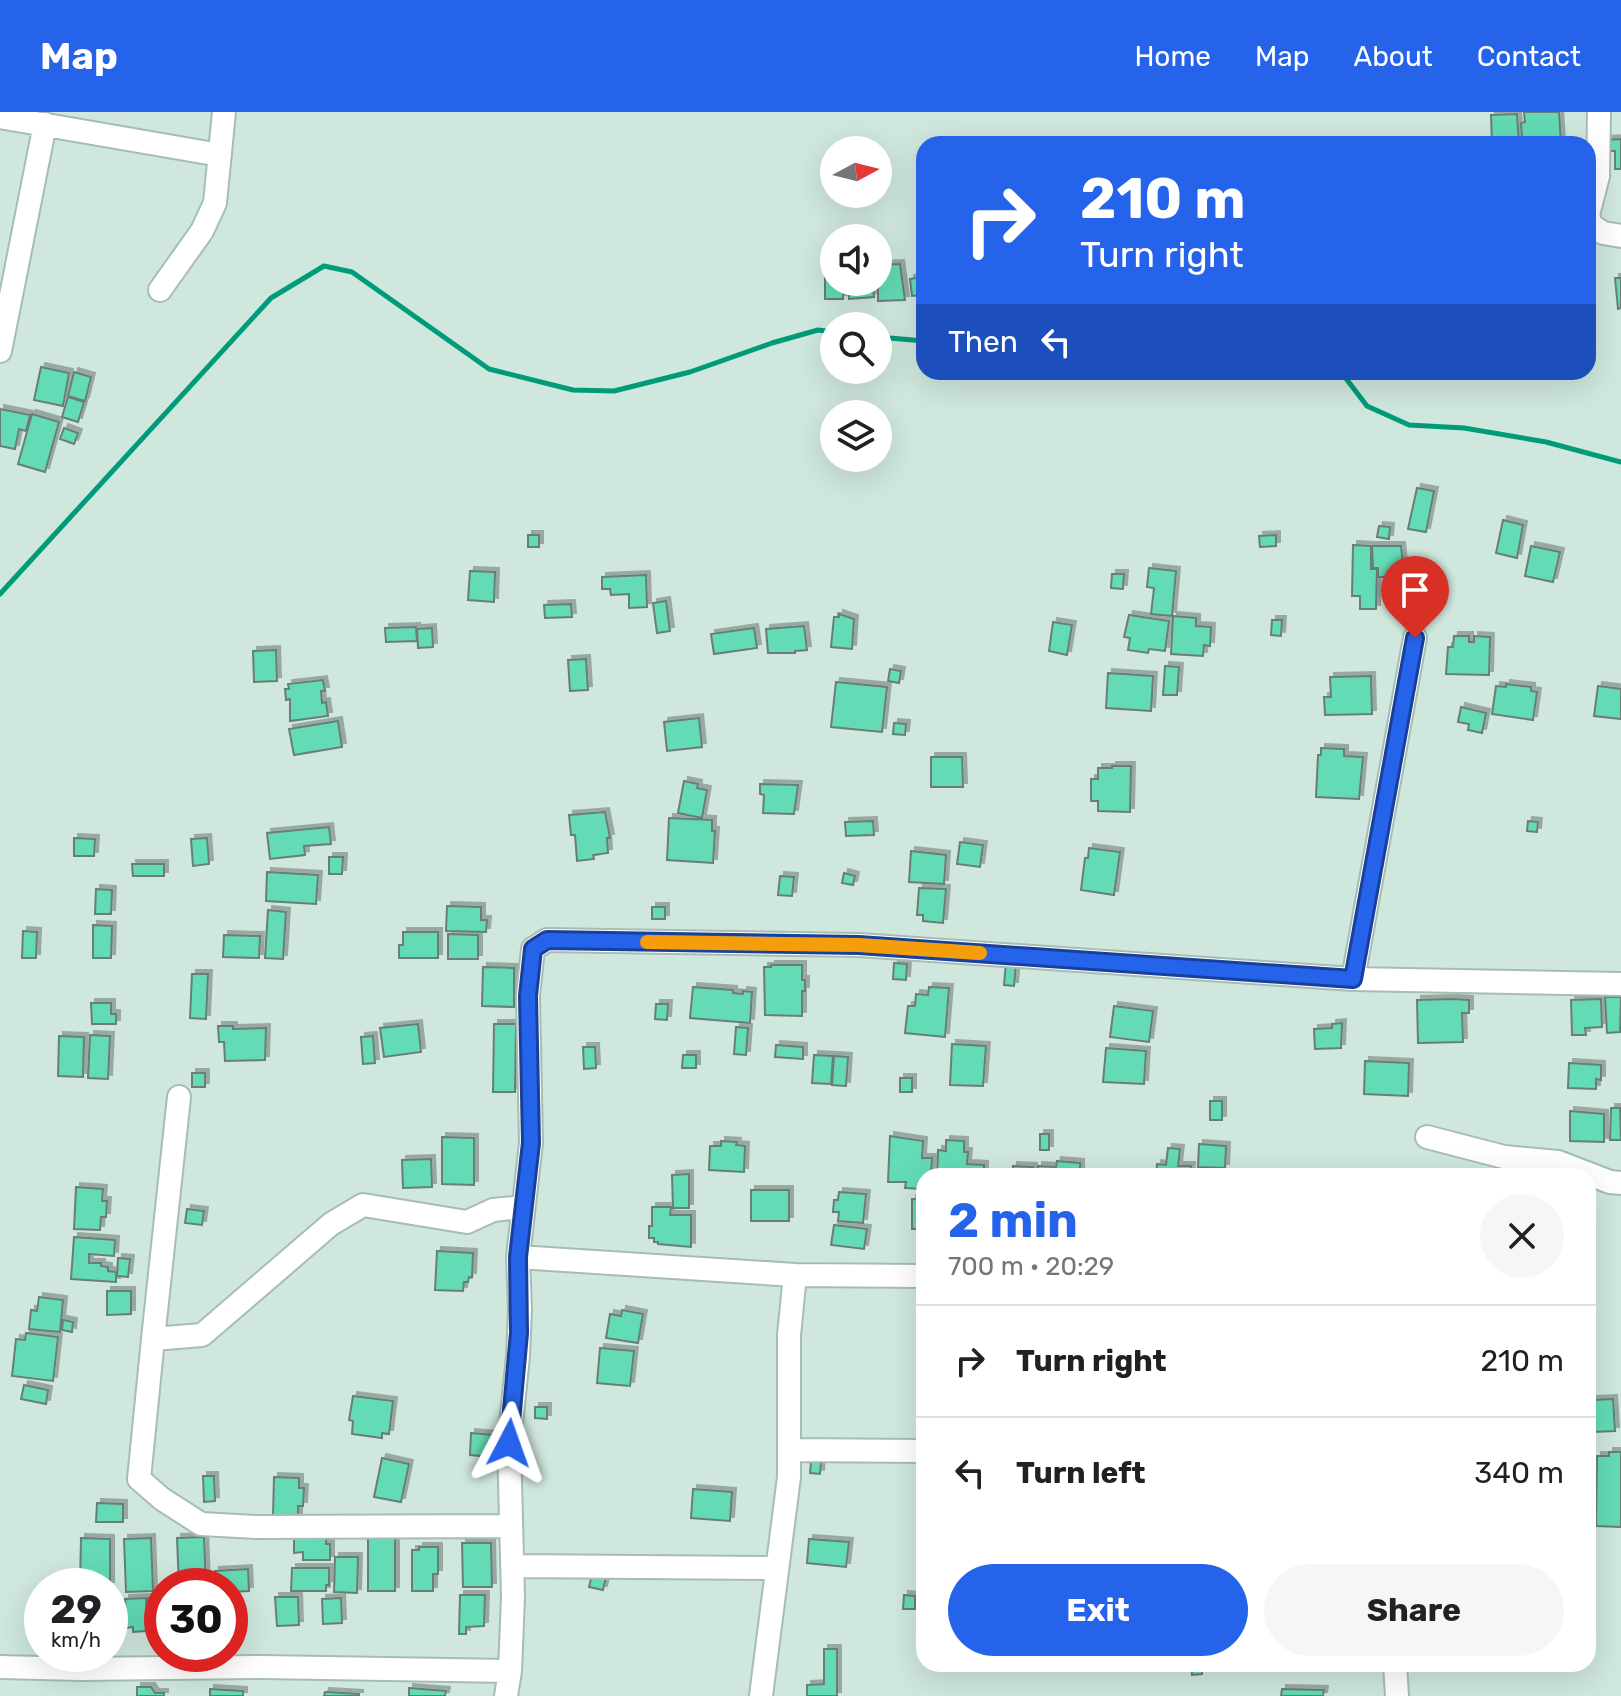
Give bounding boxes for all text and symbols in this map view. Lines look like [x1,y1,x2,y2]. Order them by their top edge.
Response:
text: Map [40,33,118,79]
text: Home [1134,40,1211,73]
text: Map [1255,40,1309,73]
text: About [1353,40,1433,73]
text: Contact [1477,40,1581,73]
north arrow [820,136,892,208]
map controls [820,136,892,472]
text: 210 m [1080,166,1246,232]
icon: right [948,168,1052,272]
button: sound [820,224,892,296]
text: Turn right [1080,233,1244,276]
button: search [820,312,892,384]
icon: left [1034,320,1078,364]
text: Then [948,324,1018,360]
button: layers [820,400,892,472]
pin [1381,556,1449,638]
icon: arrive [1393,568,1437,612]
text: 2 min [948,1192,1078,1249]
button: close [1480,1194,1564,1278]
text: 700 m · 20:29 [948,1251,1114,1282]
icon: right [948,1339,992,1383]
text: Turn right [1016,1343,1167,1379]
text: 210 m [1480,1343,1564,1379]
position arrow [467,1401,551,1485]
icon: left [948,1451,992,1495]
text: Turn left [1016,1455,1146,1491]
text: 340 m [1474,1455,1564,1491]
button: Exit [948,1564,1248,1656]
button: Share [1264,1564,1564,1656]
speed limit sign: 30 [144,1568,248,1672]
text: 29 [50,1586,102,1633]
text: km/h [51,1628,101,1652]

